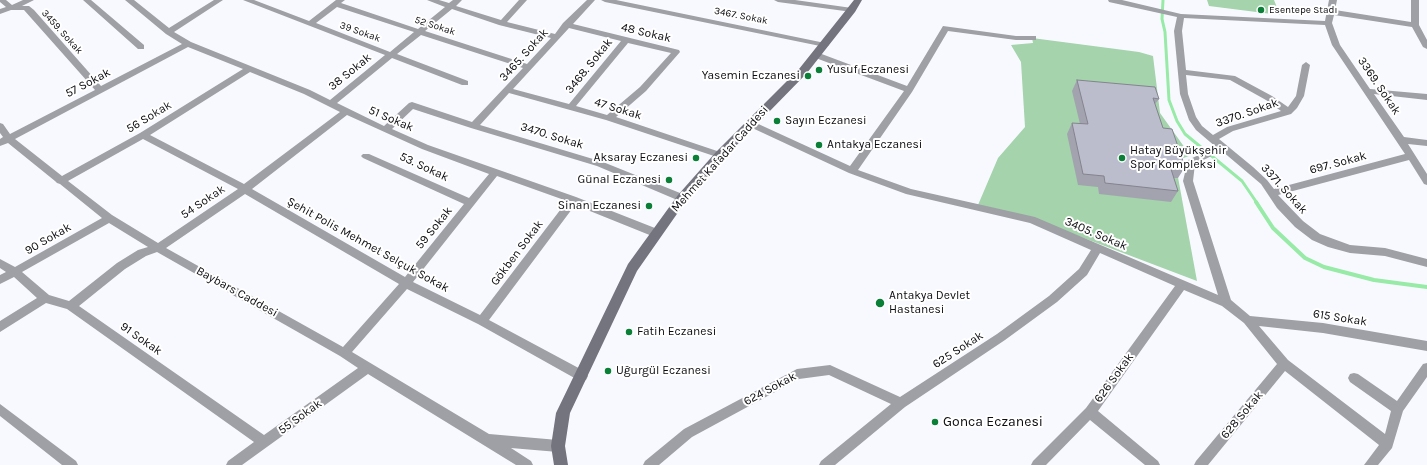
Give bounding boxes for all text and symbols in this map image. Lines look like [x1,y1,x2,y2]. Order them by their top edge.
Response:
place label: Esentepe Stadı [1269,4,1338,16]
street label: 3467. Sokak [713,5,769,27]
marker: Esentepe Stadı [1256,5,1266,15]
street label: 3459. Sokak [39,7,85,57]
street label: 52 Sokak [413,14,457,38]
street label: 39 Sokak [338,19,382,45]
street label: 48 Sokak [620,20,672,46]
street label: 3465. Sokak [496,26,552,84]
street label: 3468. Sokak [562,35,616,97]
street label: 38 Sokak [326,50,374,94]
street label: 3369. Sokak [1354,54,1404,118]
place label: Yusuf Eczanesi [827,63,909,77]
street label: 57 Sokak [63,65,113,101]
marker: Yusuf Eczanesi [814,65,824,75]
place label: Yasemin Eczanesi [702,69,800,83]
marker: Yasemin Eczanesi [803,71,813,81]
street label: 47 Sokak [592,95,644,123]
street label: 3370. Sokak [1214,95,1280,131]
street label: 56 Sokak [124,98,174,136]
street label: 51 Sokak [366,103,416,135]
street label: Mehmet Kafadar Caddesi [668,103,772,215]
place label: Sayın Eczanesi [785,114,867,128]
marker: Sayın Eczanesi [772,116,782,126]
street label: 3470. Sokak [519,120,585,152]
place label: Antakya Eczanesi [827,138,922,152]
marker: Antakya Eczanesi [814,140,824,150]
place label: Hatay Büyükşehir Spor Kompleksi [1130,144,1226,172]
street label: 697. Sokak [1308,148,1368,178]
street label: 53. Sokak [397,149,451,185]
place label: Aksaray Eczanesi [594,151,688,165]
marker: Aksaray Eczanesi [691,153,701,163]
marker: Hatay Büyükşehir Spor Kompleksi [1117,153,1127,163]
street label: 3371. Sokak [1258,161,1310,217]
place label: Günal Eczanesi [577,173,661,187]
marker: Günal Eczanesi [664,175,674,185]
street label: 54 Sokak [178,182,228,222]
street label: Şehit Polis Mehmet Selçuk Sokak [284,194,452,296]
place label: Sinan Eczanesi [558,199,641,213]
marker: Sinan Eczanesi [644,201,654,211]
street label: 59 Sokak [413,204,455,252]
street label: 3405. Sokak [1063,214,1129,254]
street label: Gökben Sokak [488,217,546,289]
street label: 90 Sokak [22,220,74,258]
street label: Baybars Caddesi [194,264,280,320]
place label: Antakya Devlet Hastanesi [889,289,970,317]
marker: Antakya Devlet Hastanesi [874,297,886,309]
street label: 615 Sokak [1312,307,1368,329]
street label: 91 Sokak [117,319,165,359]
place label: Fatih Eczanesi [637,325,716,339]
marker: Fatih Eczanesi [624,327,634,337]
street label: 625 Sokak [930,328,986,372]
street label: 626 Sokak [1091,351,1137,405]
place label: Uğurgül Eczanesi [616,364,711,378]
marker: Uğurgül Eczanesi [603,366,613,376]
street label: 624 Sokak [741,369,799,409]
street label: 628 Sokak [1218,388,1266,442]
street label: 55 Sokak [275,396,325,438]
place label: Gonca Eczanesi [943,414,1043,430]
marker: Gonca Eczanesi [930,417,940,427]

